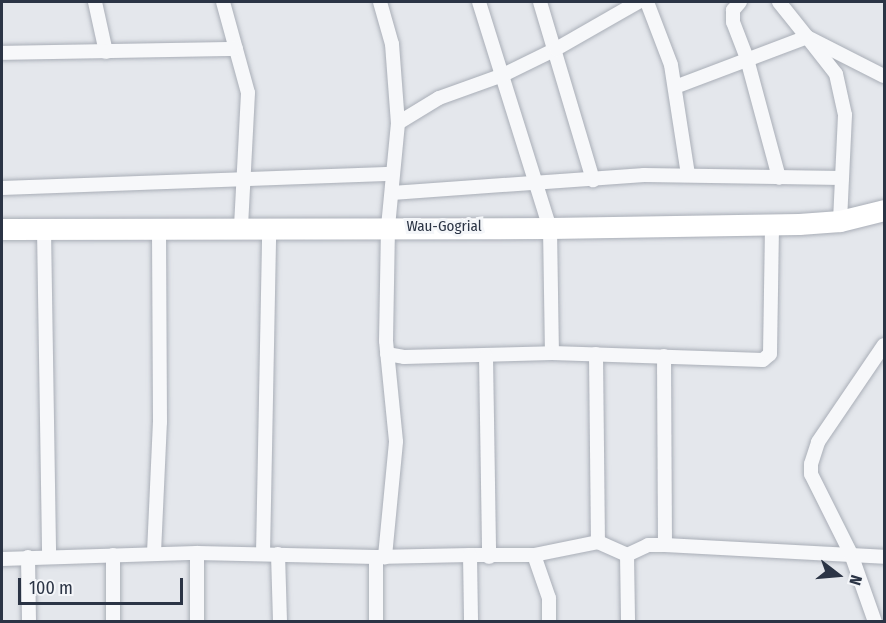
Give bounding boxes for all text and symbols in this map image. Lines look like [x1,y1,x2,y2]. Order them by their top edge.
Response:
street label: Wau-Gogrial [406,218,482,236]
north arrow [808,545,868,605]
scale bar [21,566,186,604]
text: N [845,573,866,587]
text: 100 m [29,577,73,599]

